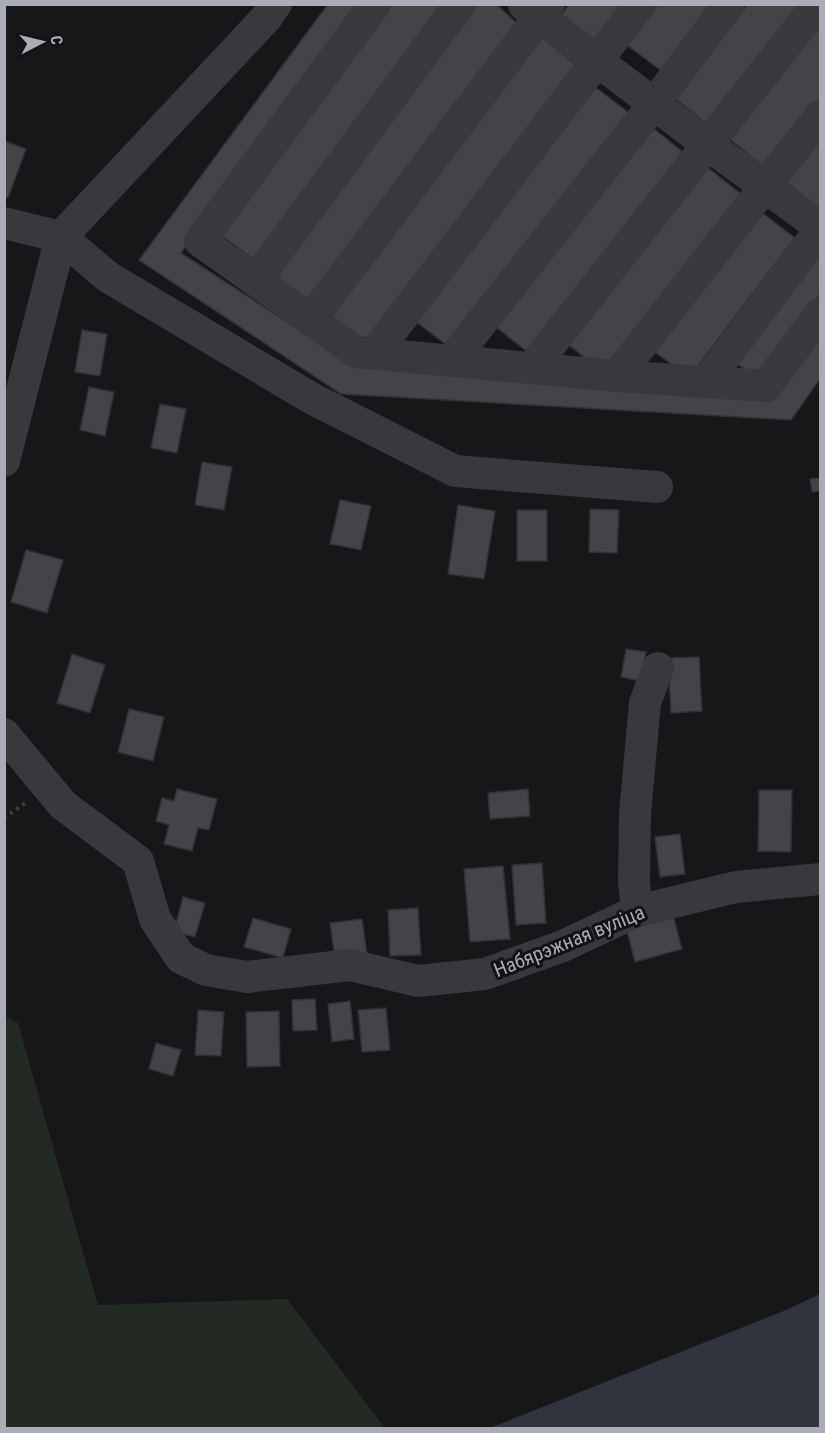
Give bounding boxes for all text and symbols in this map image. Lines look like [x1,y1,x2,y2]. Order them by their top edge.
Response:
north arrow [12,12,72,72]
text: С [46,35,66,46]
street label: Набярэжная вуліца [490,900,648,982]

